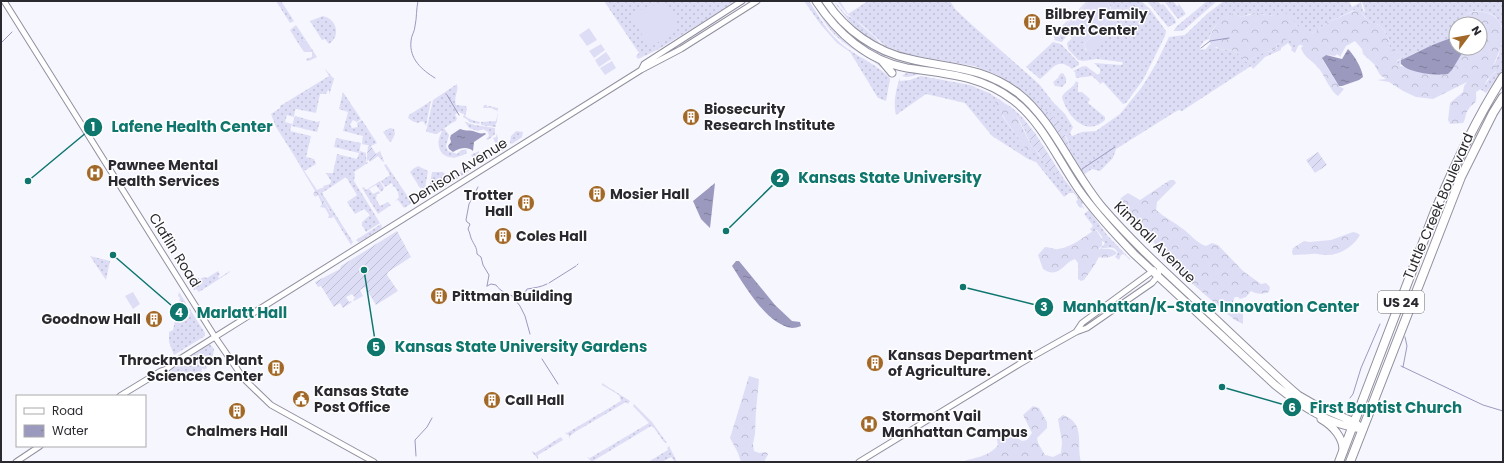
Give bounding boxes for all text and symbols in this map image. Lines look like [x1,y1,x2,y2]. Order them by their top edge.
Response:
place label: Bilbrey Family Event Center [1045,4,1148,40]
building icon: Bilbrey Family Event Center [1022,12,1042,32]
north arrow [1448,16,1488,56]
text: N [1468,23,1485,38]
place label: Biosecurity Research Institute [704,99,836,135]
building icon: Biosecurity Research Institute [681,107,701,127]
callout: Lafene Health Center [83,113,281,140]
text: Lafene Health Center [111,116,273,137]
text: 1 [91,118,95,135]
street label: Tuttle Creek Boulevard [1398,130,1478,282]
street label: Denison Avenue [405,133,511,209]
place label: Pawnee Mental Health Services [108,155,220,191]
hospital icon: Pawnee Mental Health Services [85,163,105,183]
callout: Kansas State University [770,164,990,191]
text: Kansas State University [798,167,982,188]
text: 2 [777,169,784,186]
building icon: Mosier Hall [587,184,607,204]
place label: Mosier Hall [610,184,689,204]
place label: Trotter Hall [464,185,513,221]
building icon: Trotter Hall [516,193,536,213]
street label: Kimball Avenue [1110,197,1201,288]
street label: Claflin Road [144,209,206,291]
building icon: Coles Hall [493,226,513,246]
place label: Coles Hall [516,226,587,246]
building icon: Pittman Building [429,286,449,306]
place label: Pittman Building [452,286,572,306]
road number: US 24 [1378,291,1424,313]
callout: Manhattan/K-State Innovation Center [1034,293,1367,320]
text: Manhattan/K-State Innovation Center [1063,296,1360,317]
text: 3 [1040,298,1048,315]
callout: Marlatt Hall [169,299,295,326]
text: Marlatt Hall [197,302,287,323]
text: 4 [175,304,183,321]
place label: Goodnow Hall [42,309,141,329]
building icon: Goodnow Hall [144,309,164,329]
callout: Kansas State University Gardens [366,333,655,360]
text: Kansas State University Gardens [395,336,647,357]
text: 5 [372,338,380,355]
place label: Kansas Department of Agriculture. [888,345,1033,381]
place label: Throckmorton Plant Sciences Center [119,350,263,386]
building icon: Kansas Department of Agriculture. [865,353,885,373]
building icon: Throckmorton Plant Sciences Center [266,358,286,378]
place label: Kansas State Post Office [314,381,409,417]
public building icon: Kansas State Post Office [291,389,311,409]
building icon: Call Hall [482,390,502,410]
place label: Call Hall [505,390,564,410]
callout: First Baptist Church [1282,394,1471,421]
legend [16,395,146,447]
text: First Baptist Church [1310,397,1462,418]
text: 6 [1288,399,1296,416]
building icon: Chalmers Hall [227,401,247,421]
text: Road [52,402,83,419]
place label: Stormont Vail Manhattan Campus [882,406,1028,442]
hospital icon: Stormont Vail Manhattan Campus [859,414,879,434]
place label: Chalmers Hall [186,421,288,441]
text: Water [52,422,89,439]

